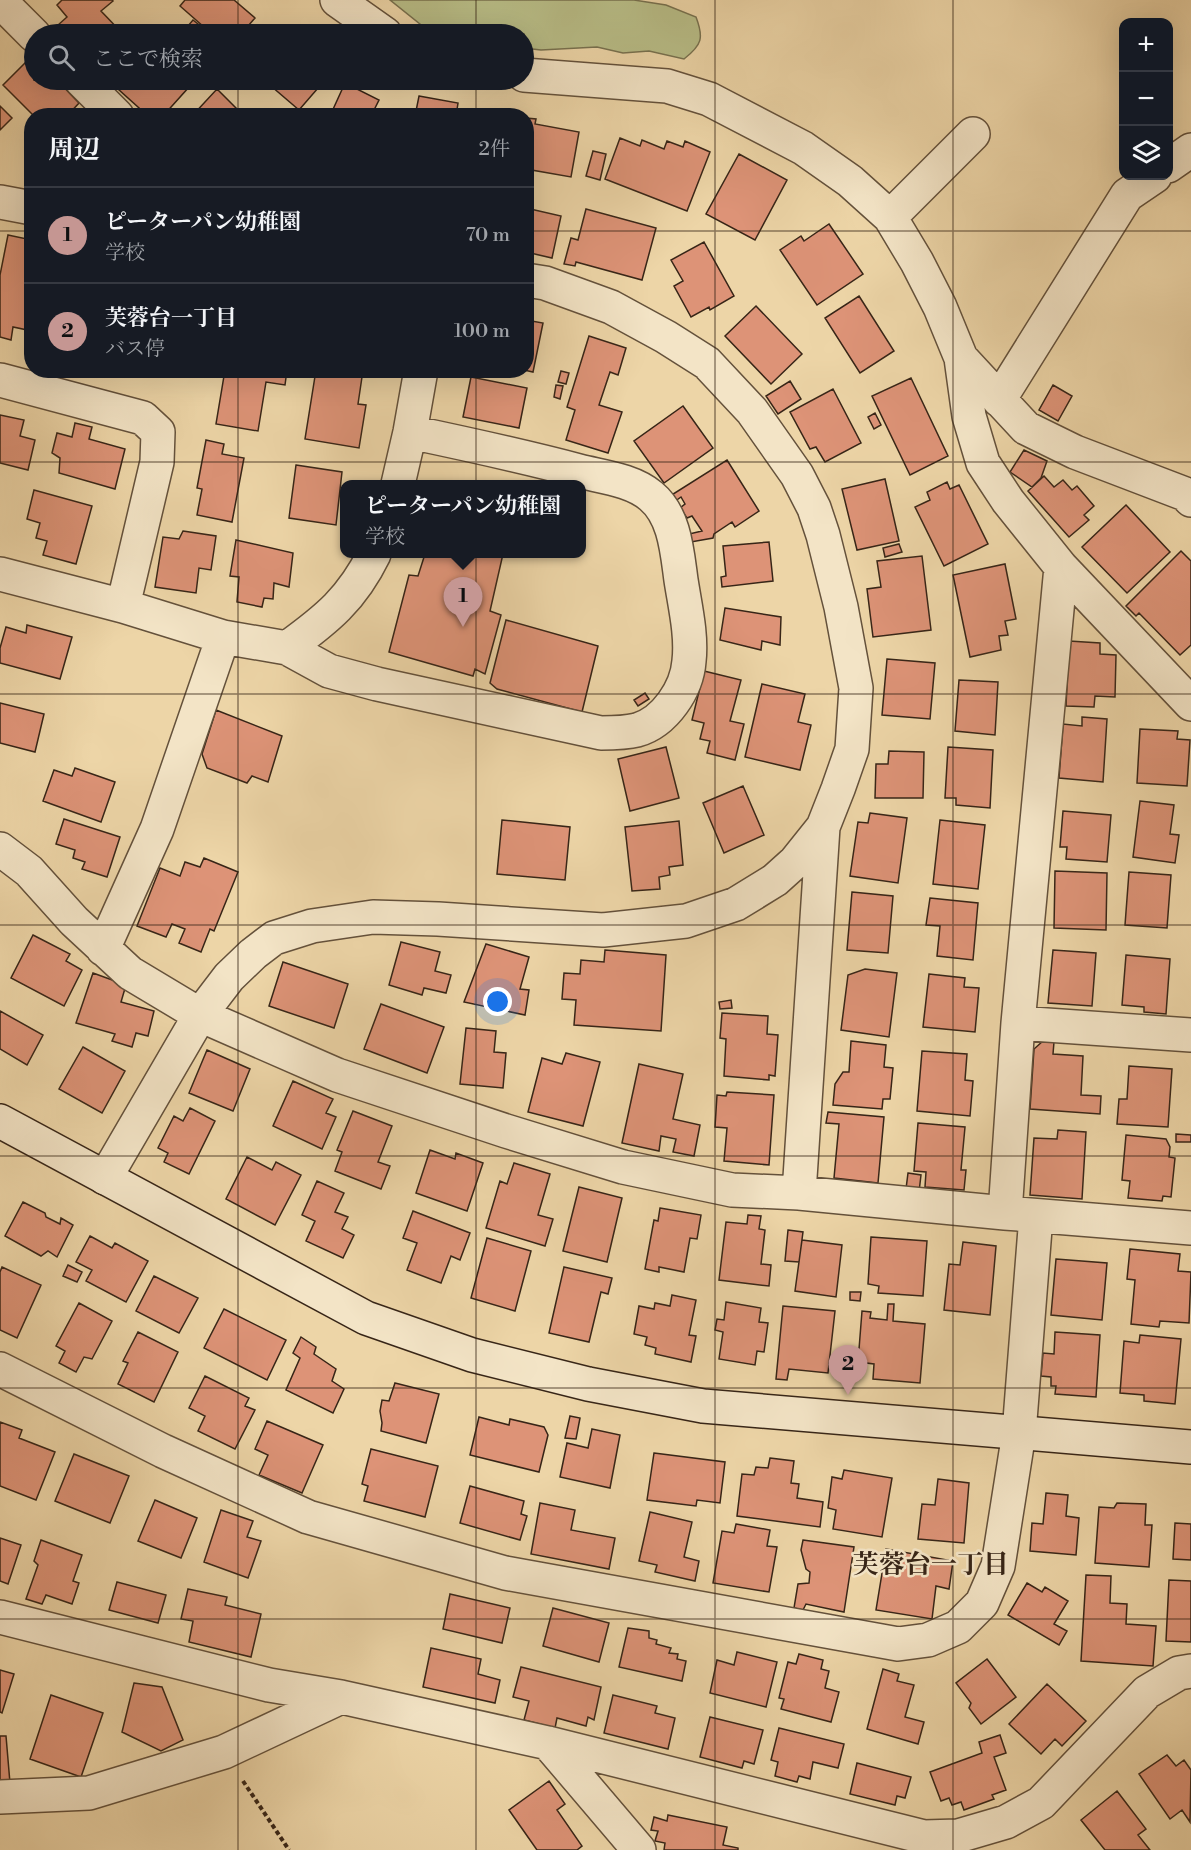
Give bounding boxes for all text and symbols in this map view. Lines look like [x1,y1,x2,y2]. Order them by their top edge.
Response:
map controls [1119,18,1173,180]
button: + [1119,18,1173,72]
search box [24,24,534,90]
icon: search [45,41,78,74]
text: ここで検索 [93,46,203,73]
button: − [1119,72,1173,126]
button: layers [1119,126,1173,180]
text: 周辺 [48,134,100,166]
text: 2件 [479,137,510,162]
text: ピーターパン幼稚園 [105,209,301,236]
text: 1 [63,223,72,248]
text: 70 m [466,223,510,248]
text: 学校 [105,241,145,266]
text: 芙蓉台一丁目 [105,305,237,332]
text: 2 [61,319,74,344]
text: 100 m [454,319,510,344]
text: バス停 [105,337,165,362]
popup [340,480,586,558]
text: ピーターパン幼稚園 [365,493,561,520]
text: 学校 [365,525,405,550]
pin: 1 [444,578,482,627]
your location [483,987,512,1016]
pin: 2 [828,1346,868,1395]
district label: 芙蓉台一丁目 [853,1549,1009,1581]

